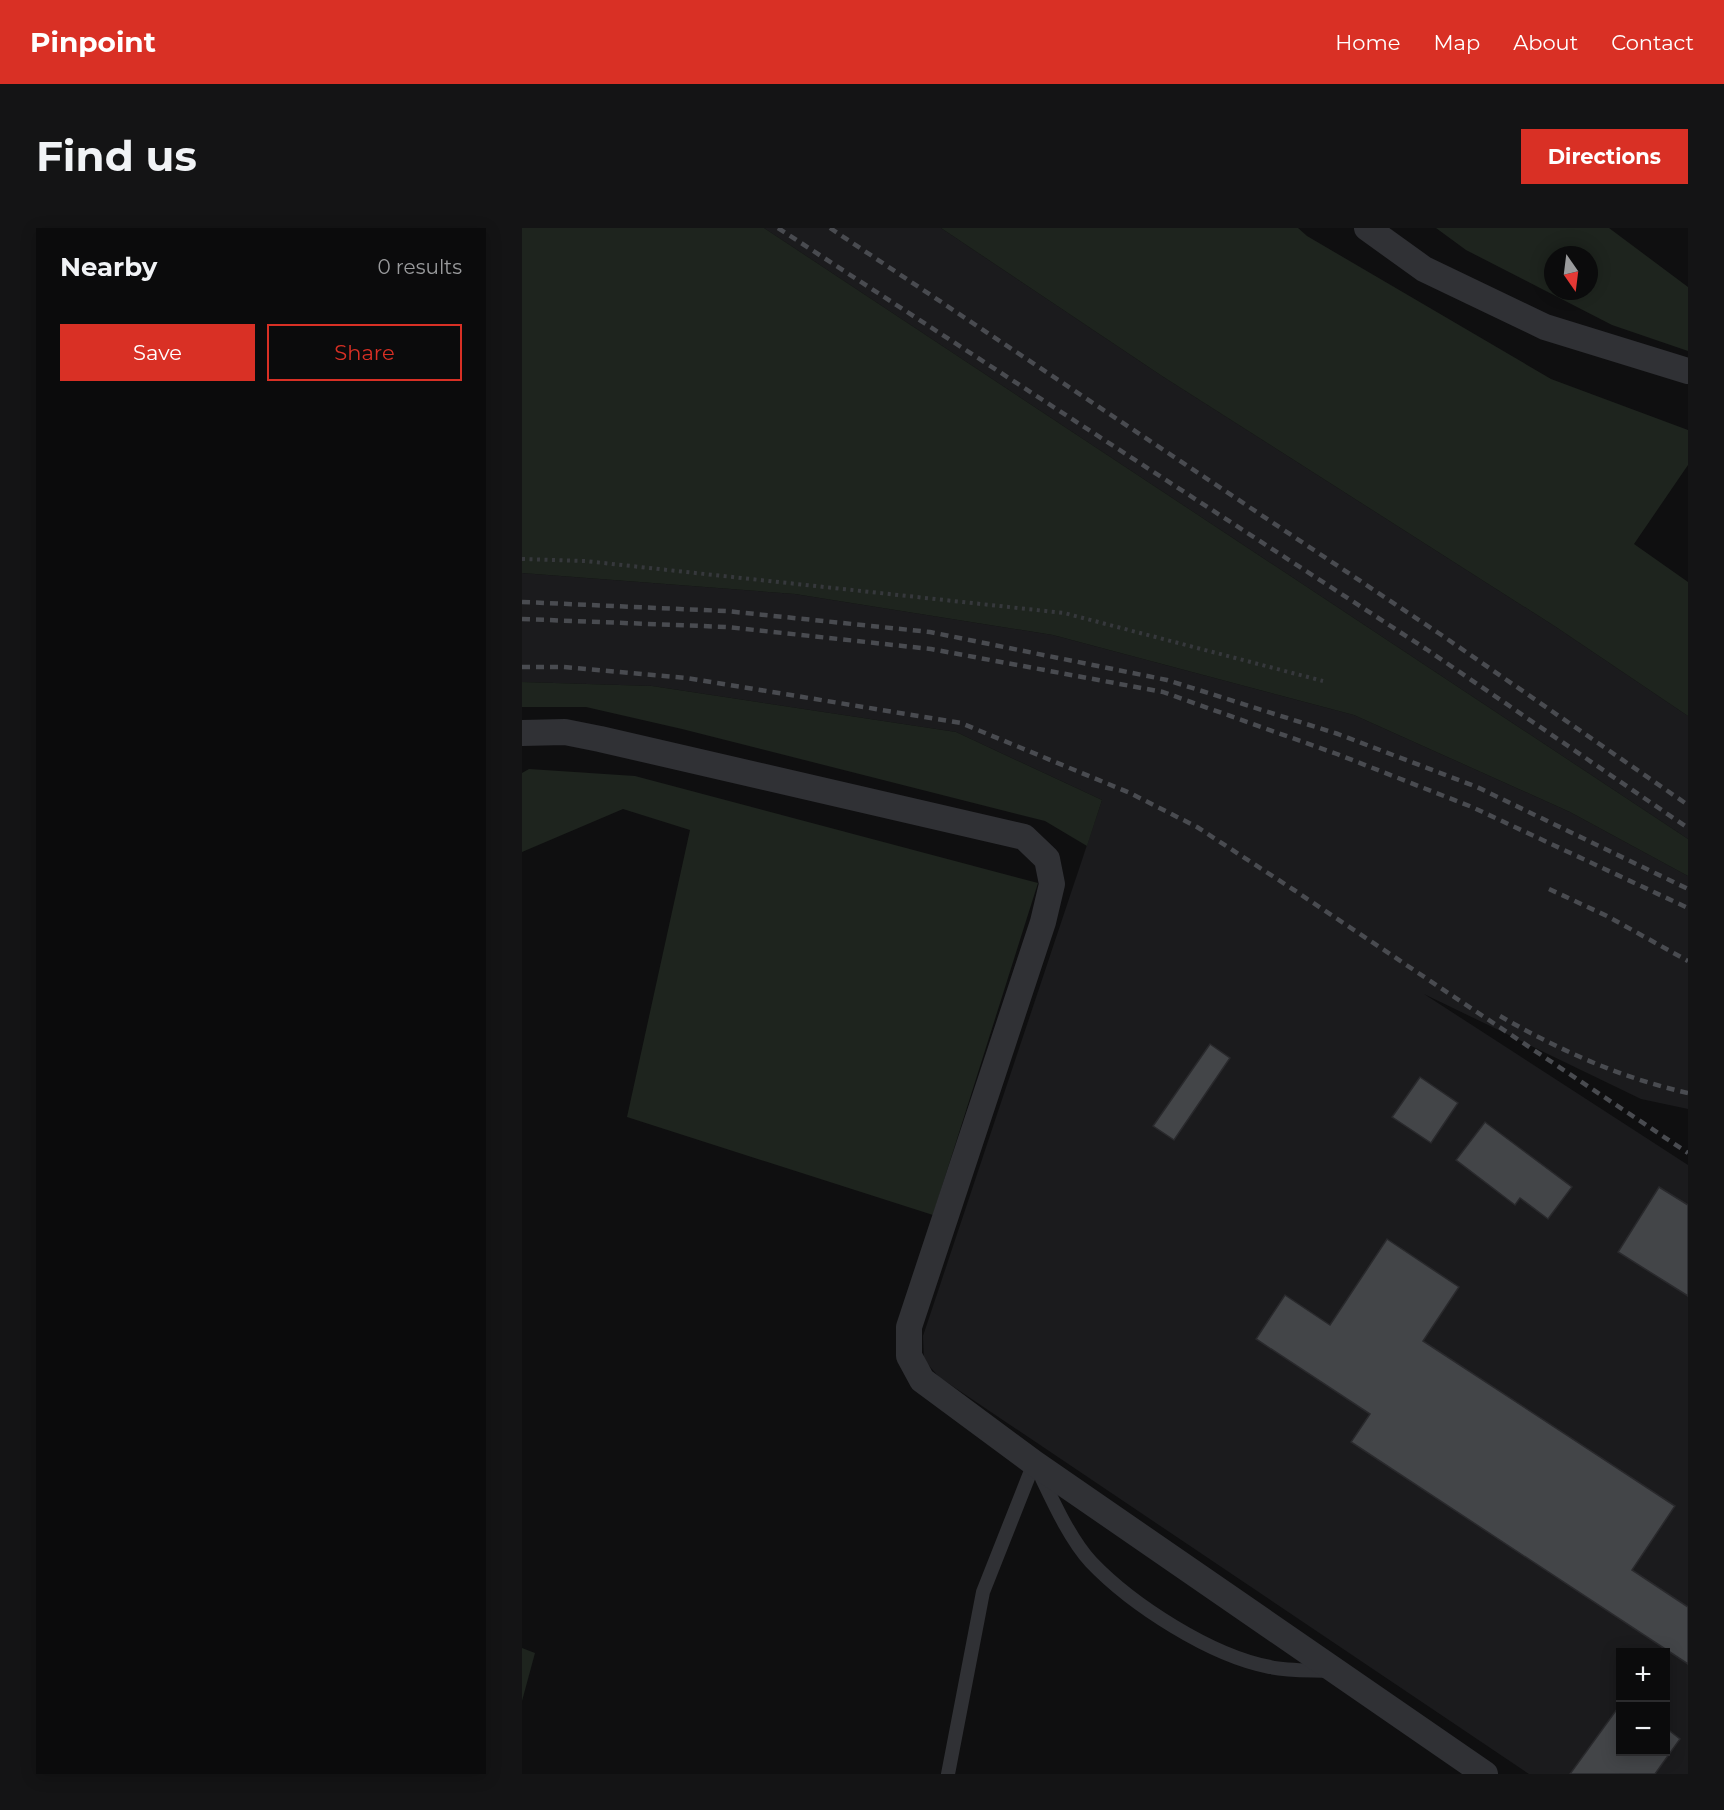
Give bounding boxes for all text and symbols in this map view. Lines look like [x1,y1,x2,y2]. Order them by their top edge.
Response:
text: Pinpoint [30,25,156,59]
text: Home [1335,30,1400,55]
text: Map [1433,30,1480,55]
text: About [1513,30,1578,55]
text: Contact [1611,30,1694,55]
button: Directions [1521,129,1688,184]
text: Find us [36,130,197,182]
north arrow [1544,246,1598,300]
text: Nearby [60,251,157,283]
text: 0 results [377,255,462,279]
button: Save [60,324,255,381]
button: Share [267,324,462,381]
map controls [1616,1648,1670,1756]
button: + [1616,1648,1670,1702]
button: − [1616,1702,1670,1756]

